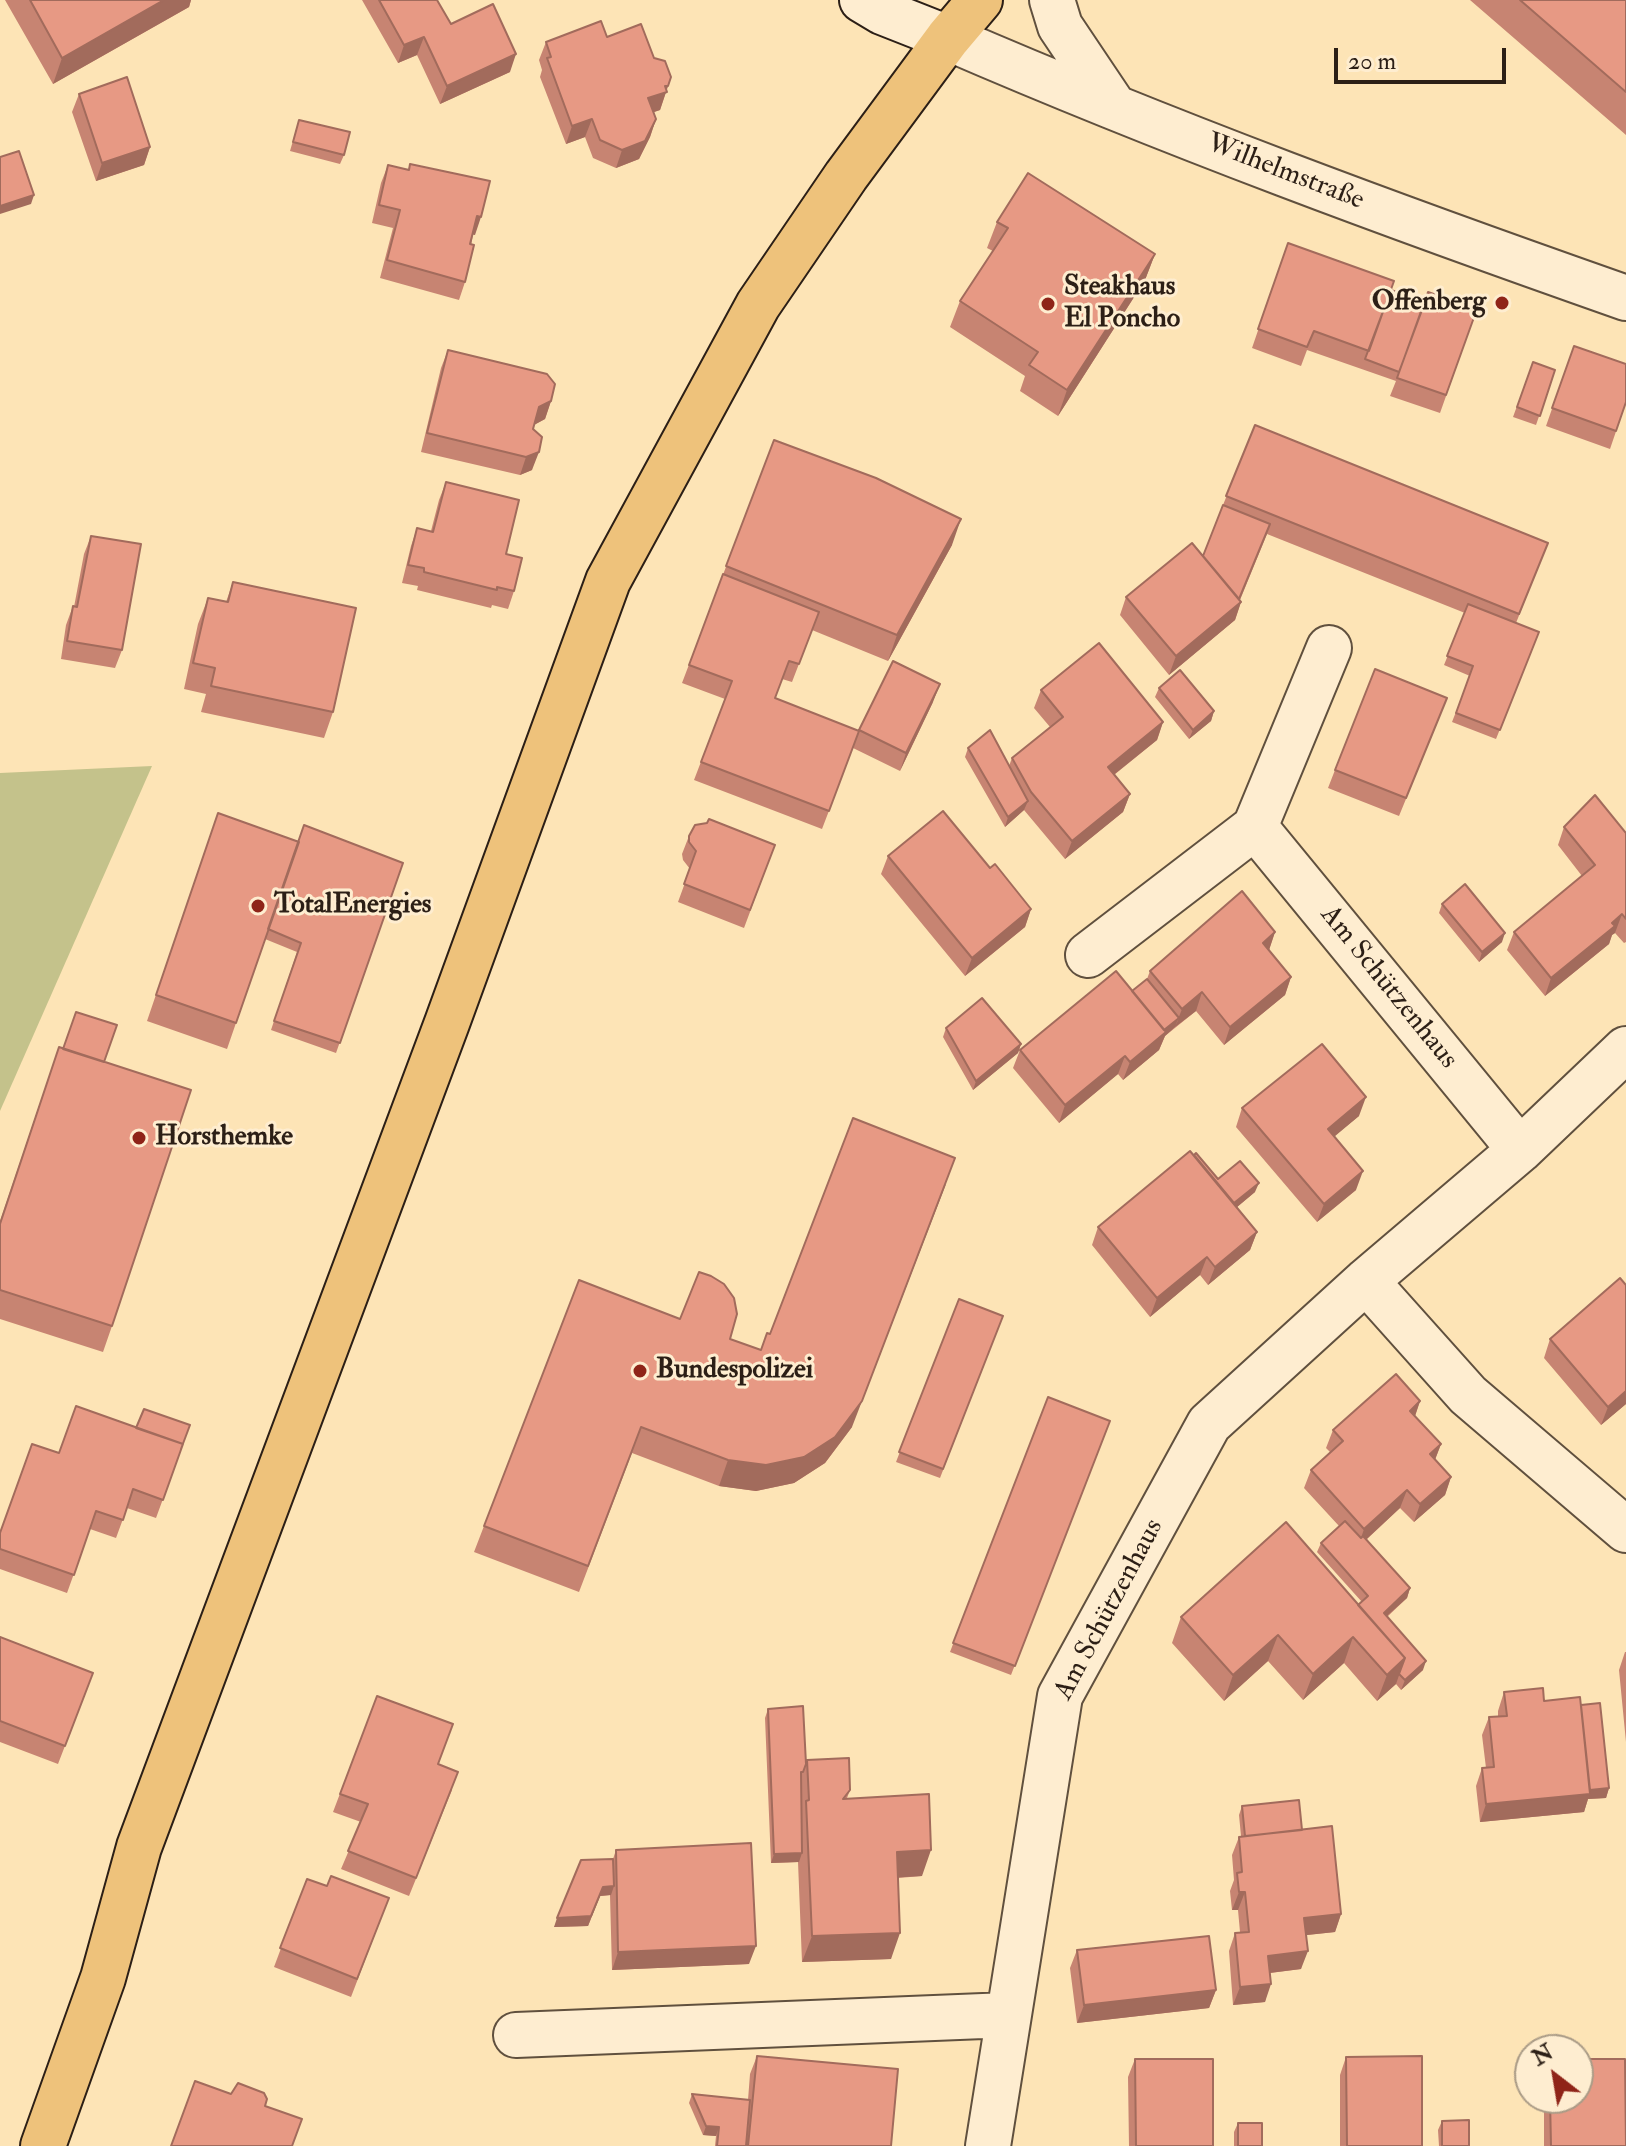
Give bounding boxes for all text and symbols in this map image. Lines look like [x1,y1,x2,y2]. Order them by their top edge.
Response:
scale bar [1338,32,1510,82]
text: 20 m [1348,46,1396,77]
street label: Wilhelmstraße [1202,128,1368,218]
place label: Steakhaus El Poncho [1064,271,1180,337]
place label: Offenberg [1372,286,1486,320]
marker: Offenberg [1493,294,1511,312]
marker: Steakhaus El Poncho [1039,295,1057,313]
place label: TotalEnergies [274,889,431,923]
marker: TotalEnergies [249,897,267,915]
street label: Am Schützenhaus [1312,900,1464,1076]
place label: Horsthemke [155,1121,293,1155]
marker: Horsthemke [130,1129,148,1147]
place label: Bundespolizei [656,1354,813,1388]
marker: Bundespolizei [631,1362,649,1380]
street label: Am Schützenhaus [1048,1514,1172,1706]
north arrow [1514,2034,1594,2114]
text: N [1527,2038,1558,2072]

